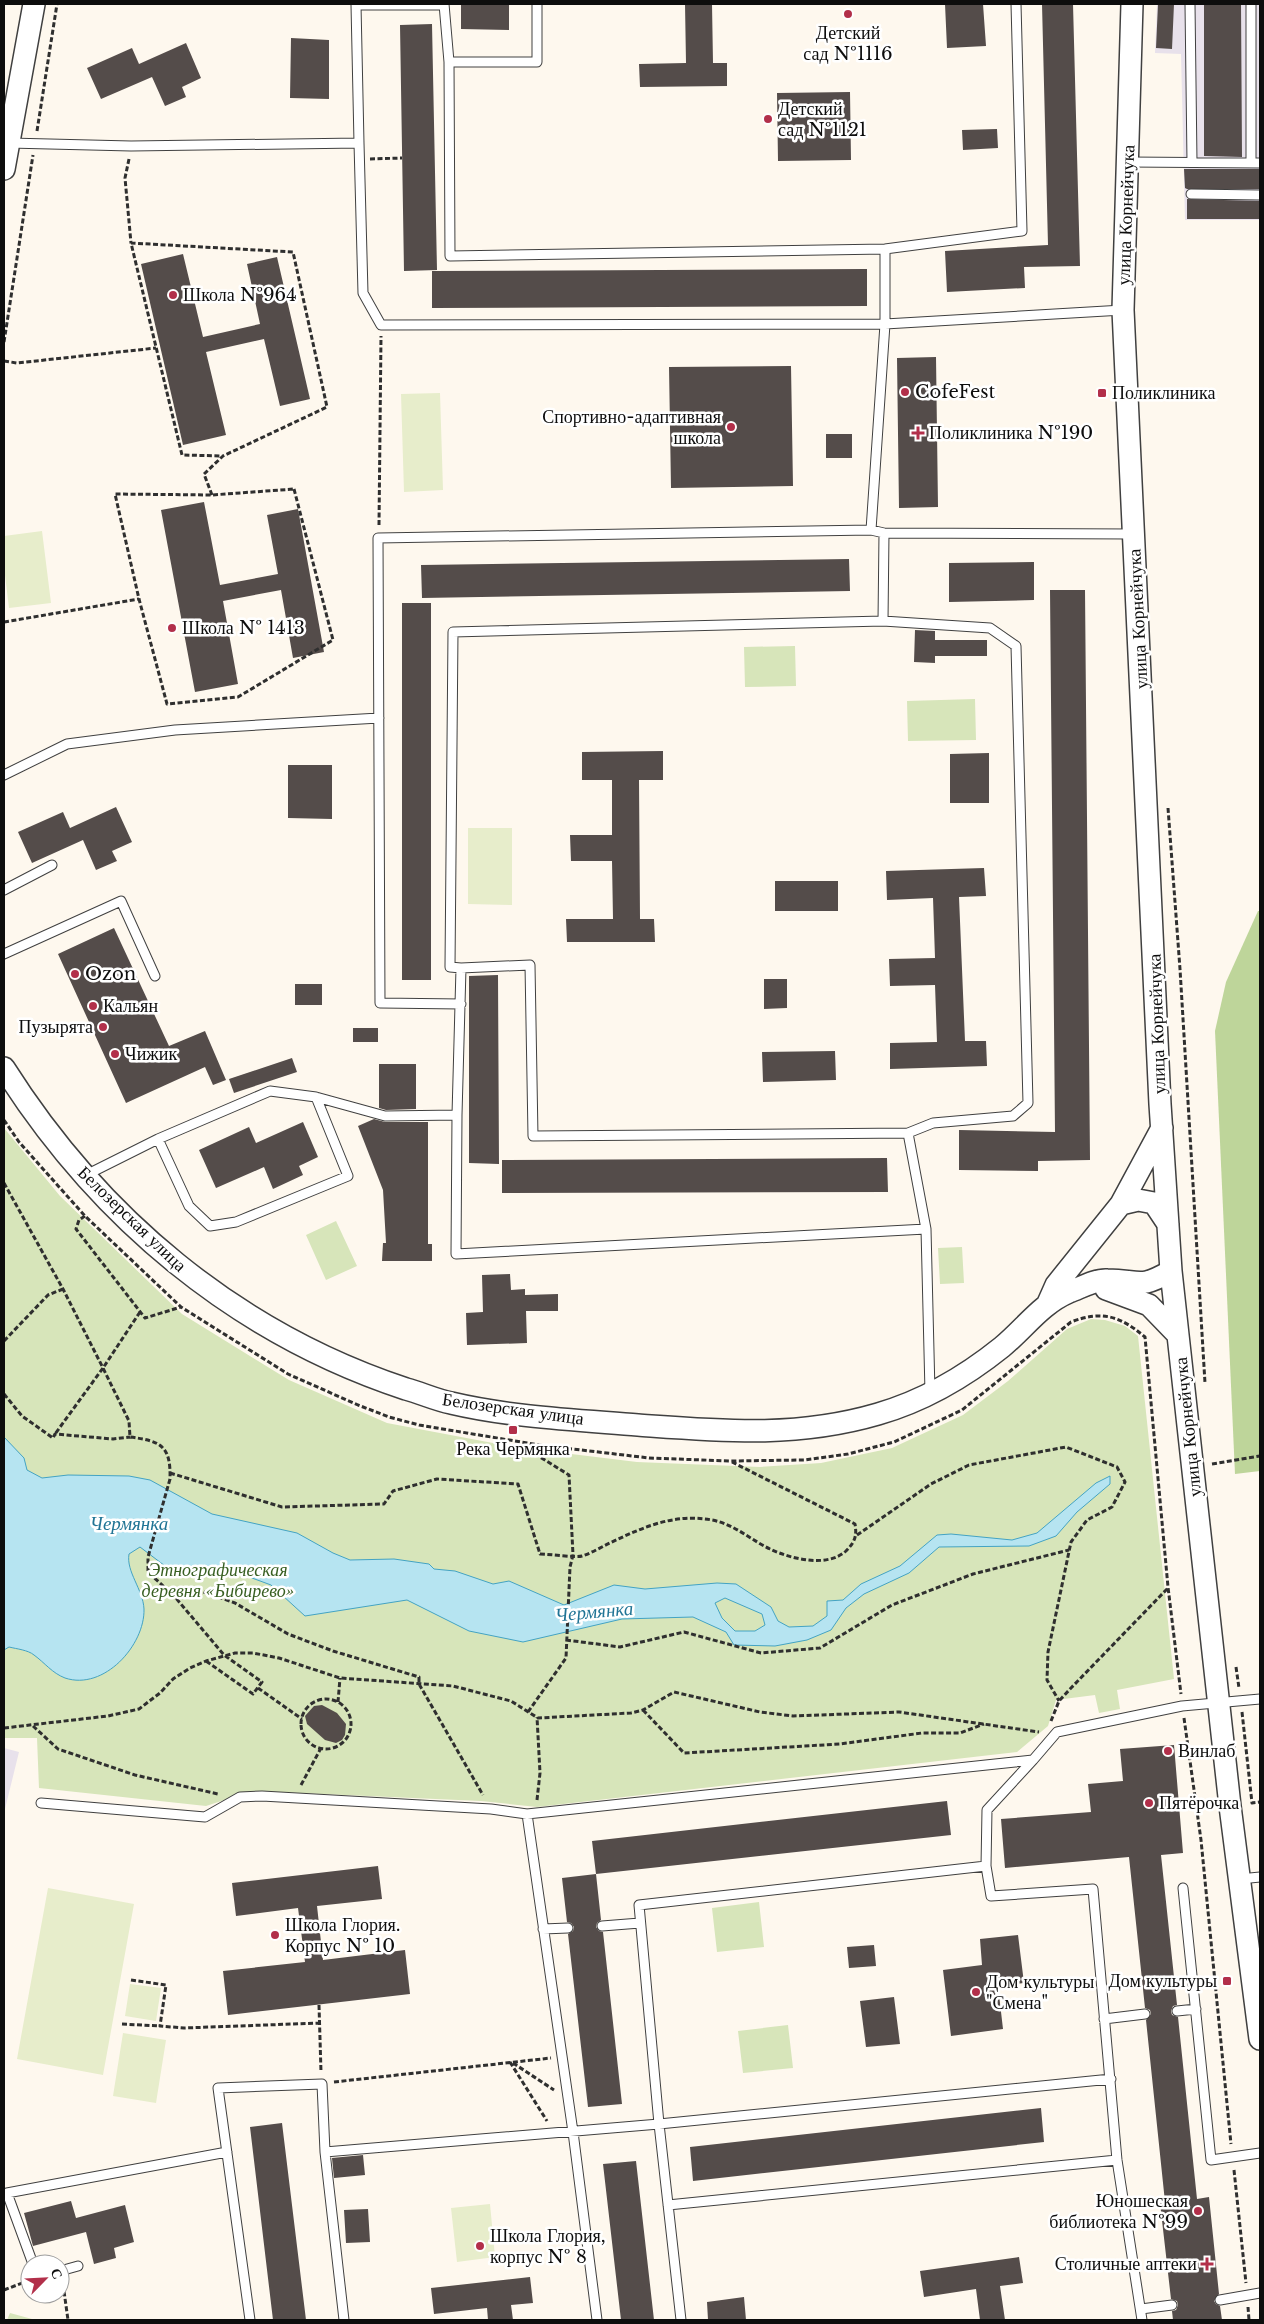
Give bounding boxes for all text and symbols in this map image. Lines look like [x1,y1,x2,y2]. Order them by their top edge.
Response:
marker: Детский сад №1116 [842,8,854,20]
place label: Детский сад №1116 [803,22,893,65]
place label: Детский сад №1121 [778,98,867,141]
marker: Детский сад №1121 [762,113,774,125]
street label: улица Корнейчука [1113,144,1139,286]
place label: Школа №964 [183,284,297,306]
marker: Школа №964 [167,289,179,301]
place label: CofeFest [915,381,995,403]
place label: Поликлиника [1112,382,1215,404]
marker: CofeFest [899,386,911,398]
marker: Поликлиника [1096,387,1108,399]
place label: Спортивно-адаптивная школа [542,406,721,449]
marker: Спортивно-адаптивная школа [725,421,737,433]
place label: Поликлиника №190 [929,422,1093,444]
marker: Поликлиника №190 [911,426,925,440]
street label: улица Корнейчука [1123,548,1153,690]
place label: Школа № 1413 [182,617,305,639]
marker: Школа № 1413 [166,622,178,634]
street label: улица Корнейчука [1144,953,1170,1095]
place label: Ozon [85,963,136,985]
marker: Ozon [69,968,81,980]
place label: Кальян [103,995,158,1017]
marker: Кальян [87,1000,99,1012]
place label: Пузырята [18,1016,93,1038]
marker: Пузырята [97,1021,109,1033]
place label: Чижик [125,1043,177,1065]
marker: Чижик [109,1048,121,1060]
street label: Белозерская улица [73,1162,191,1277]
street label: улица Корнейчука [1170,1356,1206,1498]
street label: Белозерская улица [441,1388,585,1430]
marker: Река Чермянка [507,1424,519,1436]
place label: Река Чермянка [456,1438,570,1460]
water label: Чермянка [90,1512,168,1535]
park label: Этнографическая деревня «Бибирево» [142,1559,294,1602]
water label: Чермянка [554,1597,634,1626]
place label: Винлаб [1178,1740,1235,1762]
marker: Винлаб [1162,1745,1174,1757]
place label: Пятёрочка [1159,1792,1239,1814]
marker: Пятёрочка [1143,1797,1155,1809]
place label: Школа Глория. Корпус № 10 [285,1914,401,1957]
marker: Школа Глория. Корпус № 10 [269,1929,281,1941]
place label: Дом культуры [1109,1970,1217,1992]
place label: Дом культуры "Смена" [986,1971,1094,2014]
marker: Дом культуры [1221,1975,1233,1987]
marker: Дом культуры "Смена" [970,1986,982,1998]
place label: Юношеская библиотека №99 [1049,2190,1188,2233]
marker: Юношеская библиотека №99 [1192,2205,1204,2217]
place label: Школа Глория, корпус № 8 [490,2225,606,2268]
marker: Школа Глория, корпус № 8 [474,2240,486,2252]
place label: Столичные аптеки [1055,2253,1197,2275]
north arrow [20,2254,70,2304]
marker: Столичные аптеки [1201,2258,1213,2270]
text: С [47,2265,67,2282]

